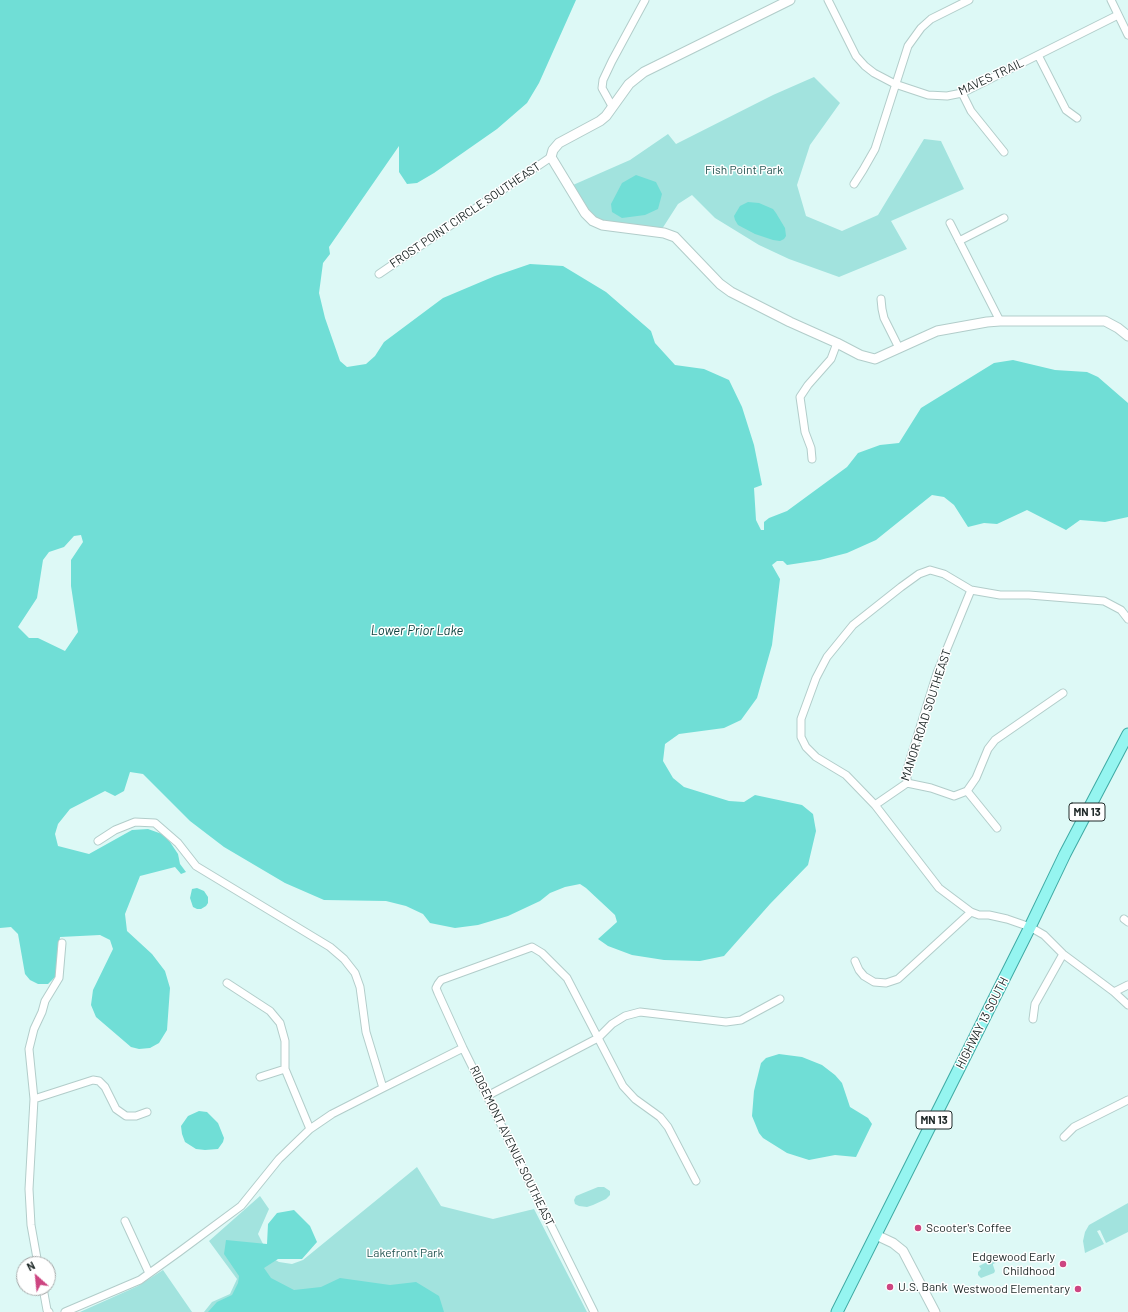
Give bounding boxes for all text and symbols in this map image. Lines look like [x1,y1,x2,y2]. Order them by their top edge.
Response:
street label: MAVES TRAIL [956,56,1026,98]
street label: FROST POINT CIRCLE SOUTHEAST [387,159,543,271]
park label: Fish Point Park [705,163,783,177]
water label: Lower Prior Lake [371,623,463,639]
street label: MANOR ROAD SOUTHEAST [898,647,954,783]
road number: MN 13 [1069,803,1105,821]
street label: HIGHWAY 13 SOUTH [953,975,1011,1071]
street label: RIDGEMONT AVENUE SOUTHEAST [467,1063,557,1229]
road number: MN 13 [916,1111,952,1129]
place label: Scooter's Coffee [926,1221,1011,1235]
marker: Scooter's Coffee [913,1223,923,1233]
park label: Lakefront Park [367,1246,443,1260]
place label: Edgewood Early Childhood [972,1250,1055,1278]
north arrow [16,1256,56,1296]
text: N [25,1258,37,1273]
marker: Edgewood Early Childhood [1058,1259,1068,1269]
place label: U.S. Bank [898,1280,948,1294]
marker: U.S. Bank [885,1282,895,1292]
place label: Westwood Elementary [953,1282,1070,1296]
marker: Westwood Elementary [1073,1284,1083,1294]

